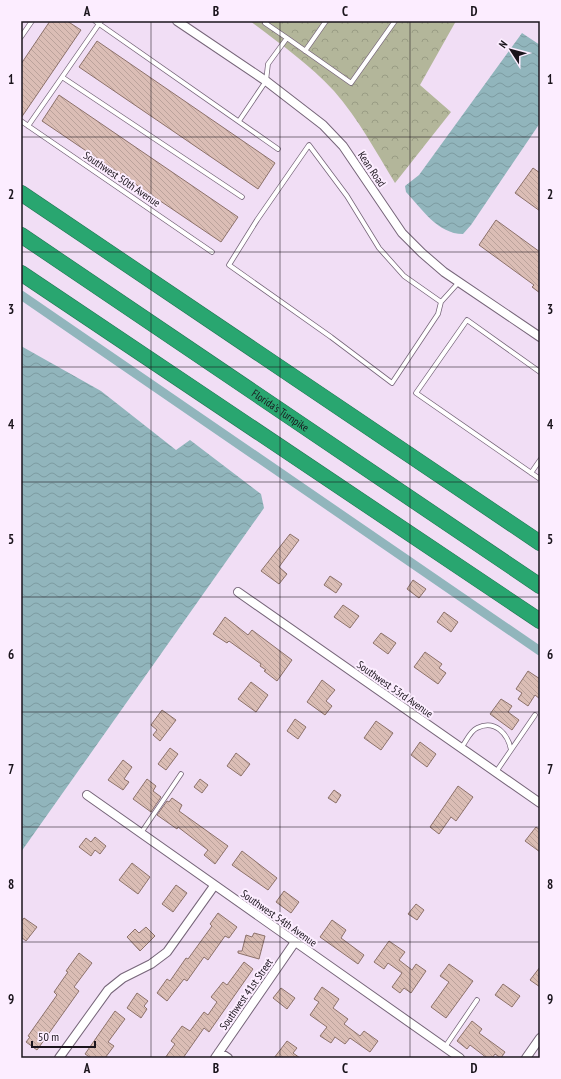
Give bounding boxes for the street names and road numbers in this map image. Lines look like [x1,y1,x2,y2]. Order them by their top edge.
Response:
street label: Southwest 50th Avenue [81,148,163,210]
street label: Kean Road [355,149,389,190]
street label: Florida's Turnpike [249,386,312,435]
street label: Southwest 53rd Avenue [354,658,436,721]
street label: Southwest 54th Avenue [238,887,320,950]
street label: Southwest 41st Street [216,956,276,1032]

